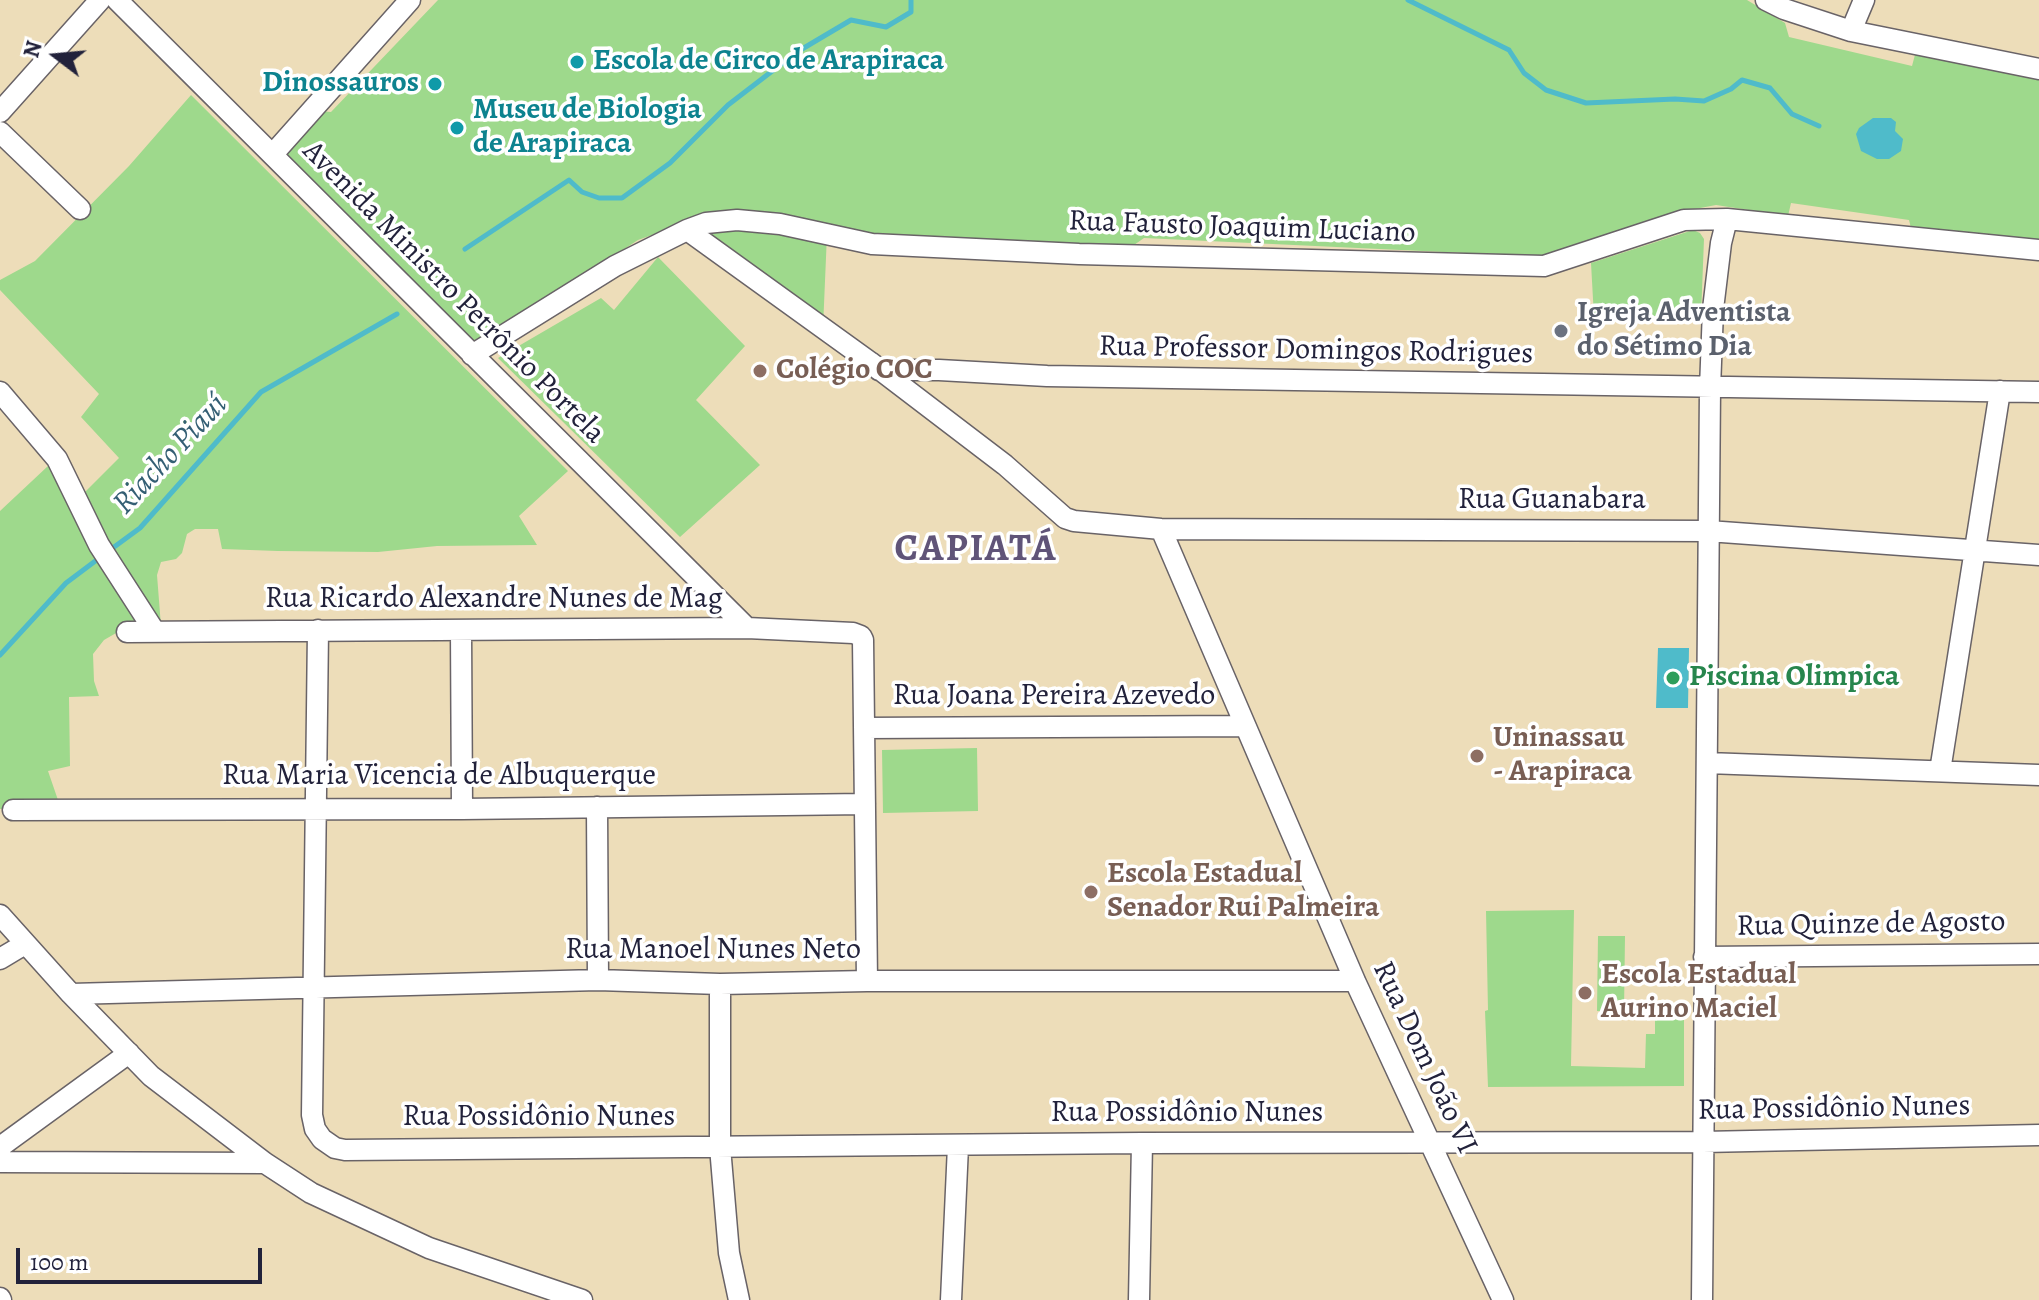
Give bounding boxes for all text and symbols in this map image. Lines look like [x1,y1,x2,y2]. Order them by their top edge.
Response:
north arrow [16,16,96,96]
text: N [16,38,50,61]
place label: Escola de Circo de Arapiraca [593,44,944,80]
marker: Escola de Circo de Arapiraca [568,53,586,71]
place label: Dinossauros [262,66,419,102]
marker: Dinossauros [426,75,444,93]
place label: Museu de Biologia de Arapiraca [473,93,702,164]
marker: Museu de Biologia de Arapiraca [448,119,466,137]
street label: Avenida Ministro Petrônio Portela [294,134,612,452]
street label: Rua Fausto Joaquim Luciano [1068,204,1416,252]
place label: Igreja Adventista do Sétimo Dia [1577,296,1791,366]
marker: Igreja Adventista do Sétimo Dia [1552,322,1570,340]
street label: Rua Professor Domingos Rodrigues [1099,329,1533,373]
place label: Colégio COC [776,353,933,389]
marker: Colégio COC [751,362,769,380]
water label: Riacho Piauí [106,387,236,523]
street label: Rua Guanabara [1458,483,1646,519]
district label: CAPIATÁ [895,528,1057,574]
street label: Rua Ricardo Alexandre Nunes de Mag [265,582,723,618]
place label: Piscina Olimpica [1689,660,1900,696]
marker: Piscina Olimpica [1664,669,1682,687]
street label: Rua Joana Pereira Azevedo [893,679,1215,715]
place label: Uninassau - Arapiraca [1493,721,1632,792]
marker: Uninassau - Arapiraca [1468,747,1486,765]
street label: Rua Maria Vicencia de Albuquerque [222,759,656,795]
place label: Escola Estadual Senador Rui Palmeira [1107,857,1379,928]
marker: Escola Estadual Senador Rui Palmeira [1082,883,1100,901]
street label: Rua Quinze de Agosto [1736,905,2006,945]
street label: Rua Manoel Nunes Neto [565,933,861,969]
street label: Rua Dom João VI [1364,956,1484,1160]
place label: Escola Estadual Aurino Maciel [1601,958,1796,1028]
marker: Escola Estadual Aurino Maciel [1576,984,1594,1002]
street label: Rua Possidônio Nunes [1697,1089,1971,1129]
street label: Rua Possidônio Nunes [1051,1096,1323,1132]
street label: Rua Possidônio Nunes [403,1100,675,1136]
scale bar [20,1232,266,1282]
text: 100 m [30,1246,89,1278]

